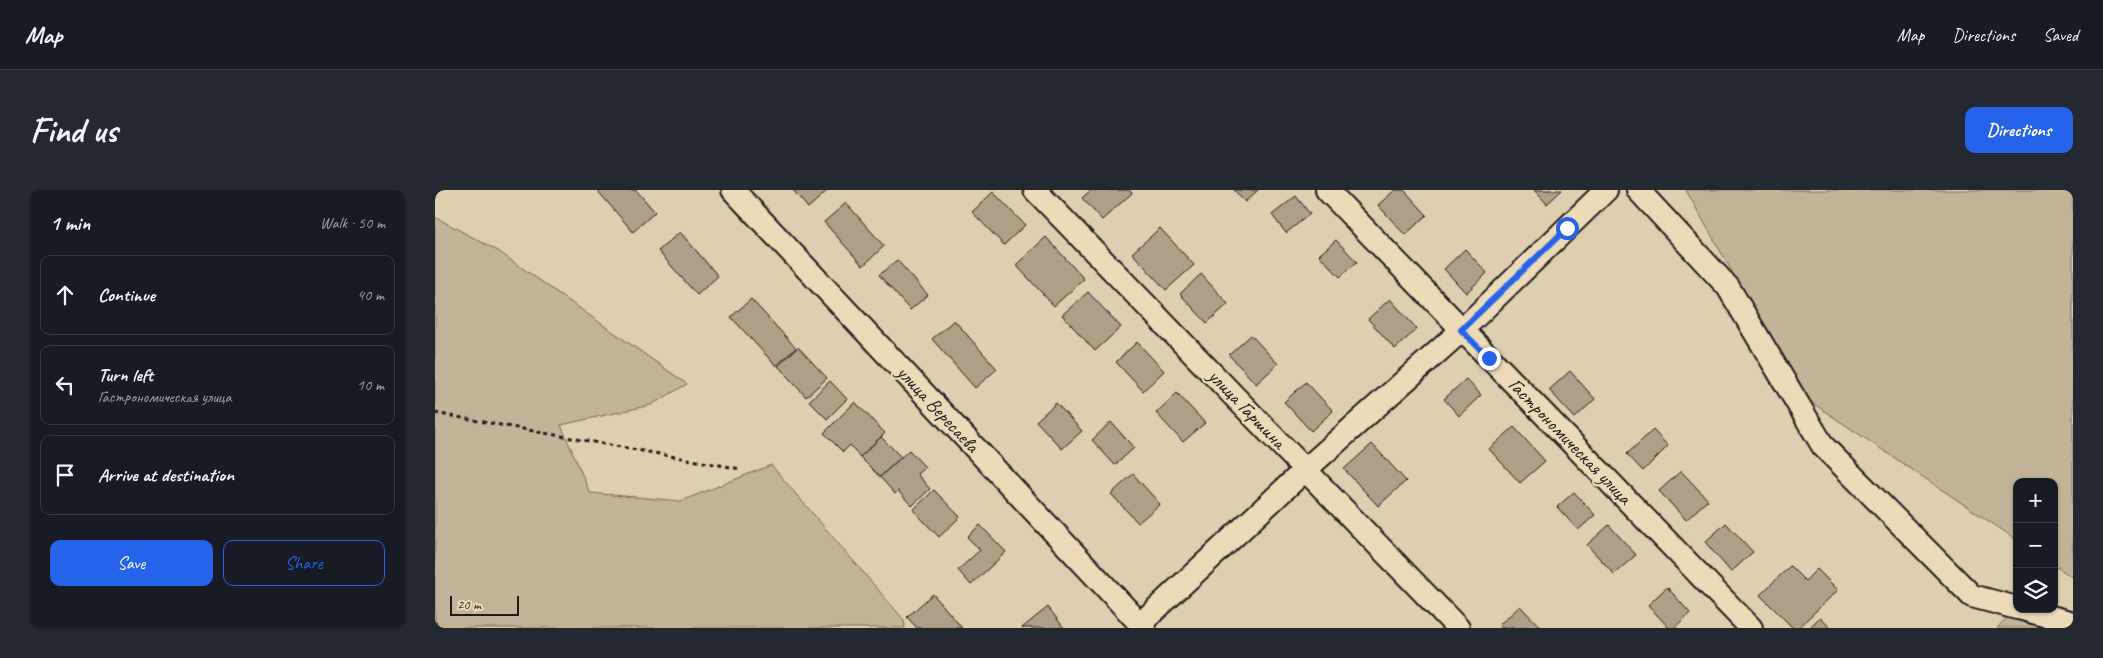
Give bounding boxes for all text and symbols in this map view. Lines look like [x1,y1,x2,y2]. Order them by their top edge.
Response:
text: Map [25,20,62,50]
text: Map [1897,24,1924,46]
text: Directions [1952,24,2015,46]
text: Saved [2043,24,2078,46]
button: Directions [1965,107,2073,153]
text: Find us [30,108,117,153]
text: 1 min [50,210,90,236]
text: Walk · 50 m [320,213,385,233]
route start [1556,217,1579,240]
icon: ahead [51,281,79,309]
text: Continue [98,283,155,307]
text: 40 m [357,285,384,305]
route end [1478,347,1501,370]
street label: улица Вересаева [891,360,986,459]
text: Turn left [98,363,153,387]
street label: улица Гаршина [1202,363,1292,455]
icon: left [51,371,79,399]
street label: Гастрономическая улица [1503,372,1638,511]
text: 10 m [357,375,384,395]
text: Гастрономическая улица [98,387,232,407]
icon: arrive [51,461,79,489]
text: Arrive at destination [98,463,234,487]
map controls [2013,478,2058,613]
button: + [2013,478,2058,523]
button: − [2013,523,2058,568]
button: Save [50,540,213,586]
button: Share [223,540,385,586]
button: layers [2013,568,2058,613]
scale bar [450,593,519,616]
text: 20 m [457,596,481,613]

